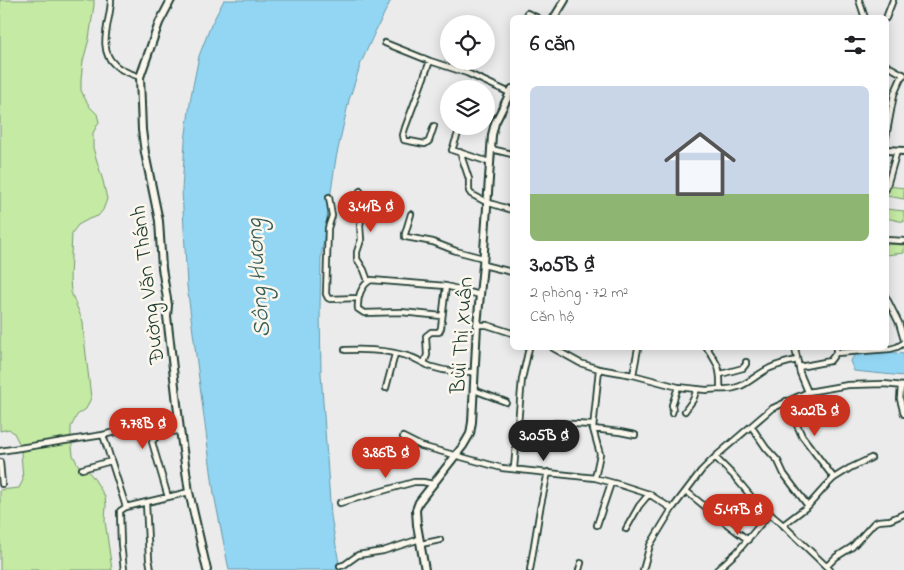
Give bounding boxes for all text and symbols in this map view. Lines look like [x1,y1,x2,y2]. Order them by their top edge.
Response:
map controls [440,15,495,135]
button: locate [440,15,495,70]
text: 6 căn [530,30,575,60]
icon: filters [841,31,869,59]
button: layers [440,80,495,135]
icon: home [655,119,745,209]
pin: 3.41B ₫ [325,190,417,233]
text: 3.41B ₫ [349,195,393,219]
street label: Đường Văn Thánh [123,203,176,367]
water label: Sông Hương [238,216,281,339]
text: 3.05B ₫ [530,251,594,281]
street label: Bùi Thị Xuân [443,276,483,396]
text: 2 phòng · 72 m² [530,281,628,305]
text: Căn hộ [530,305,574,329]
pin: 3.02B ₫ [769,394,861,437]
text: 3.02B ₫ [791,399,839,423]
pin: 7.78B ₫ [97,408,189,450]
text: 7.78B ₫ [120,412,166,436]
pin: 3.05B ₫ [498,420,590,462]
text: 3.05B ₫ [519,424,569,448]
pin: 3.86B ₫ [340,436,432,479]
text: 3.86B ₫ [363,441,409,465]
pin: 5.47B ₫ [692,494,784,536]
text: 5.47B ₫ [714,498,762,522]

